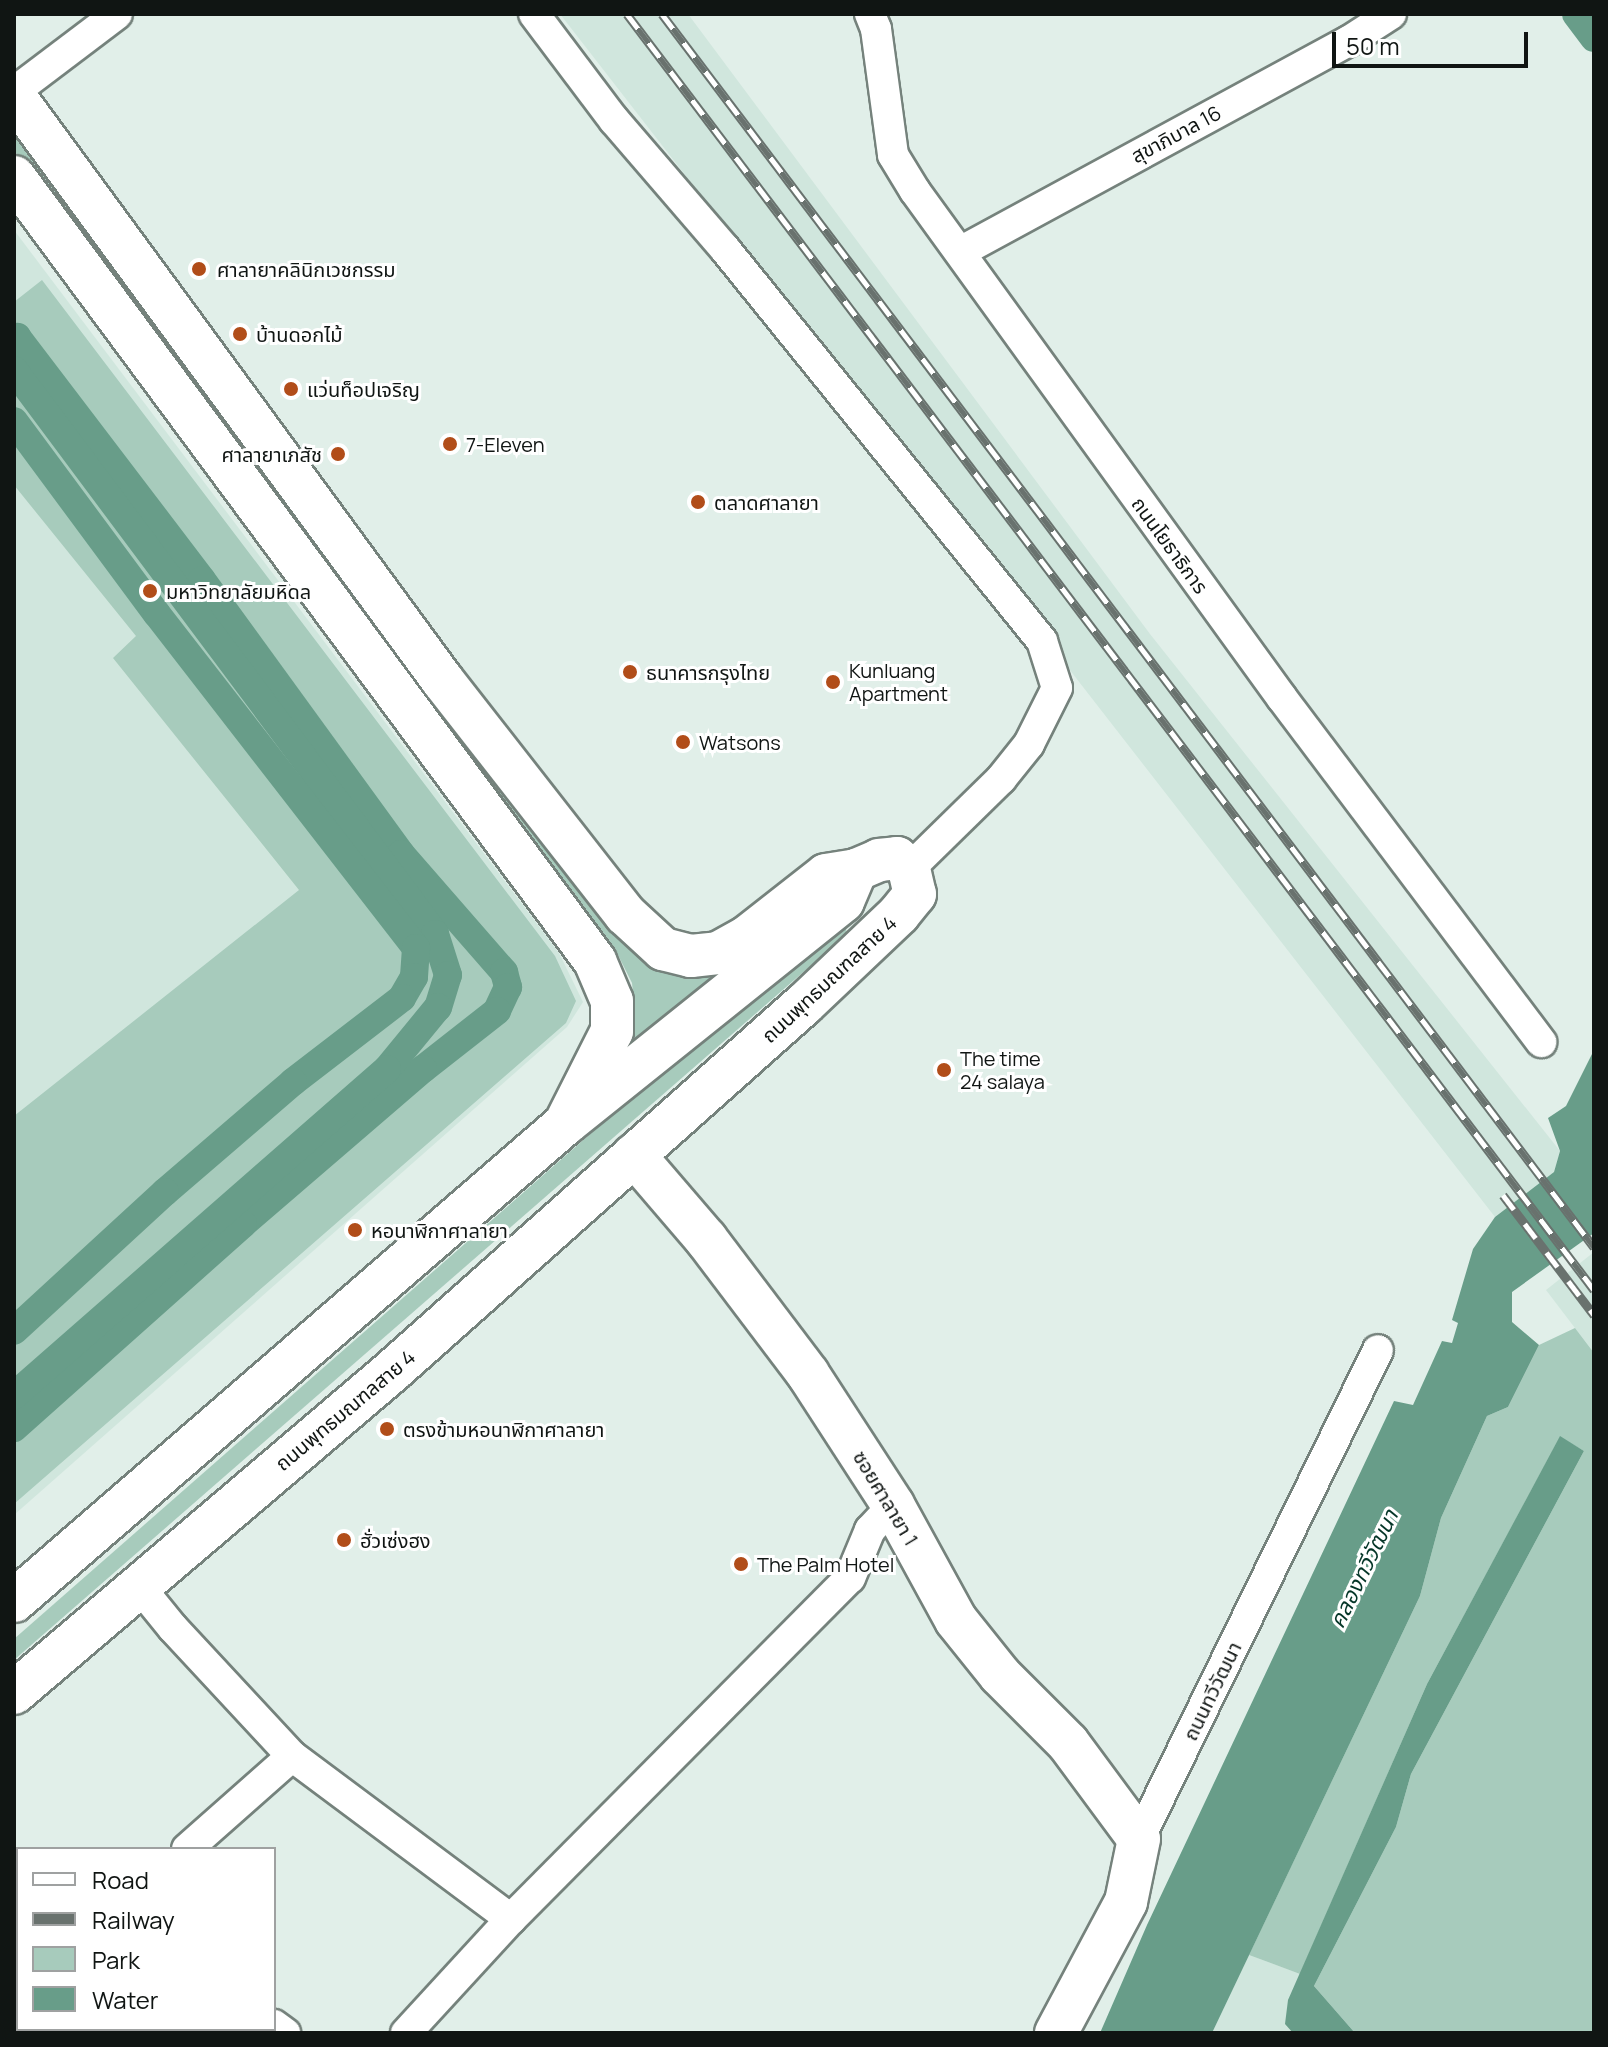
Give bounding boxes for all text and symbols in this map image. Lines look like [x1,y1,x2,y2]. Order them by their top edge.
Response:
scale bar [1336,16,1532,66]
text: 50 m [1346,29,1400,62]
street label: สุขาภิบาล 16 [1127,100,1225,168]
place label: ศาลายาคลินิกเวชกรรม [217,257,396,281]
marker: ศาลายาคลินิกเวชกรรม [188,258,210,280]
place label: บ้านดอกไม้ [256,322,343,346]
marker: บ้านดอกไม้ [231,325,249,343]
place label: แว่นท็อปเจริญ [307,377,420,401]
marker: แว่นท็อปเจริญ [282,380,300,398]
place label: 7-Eleven [466,432,545,456]
marker: 7-Eleven [441,435,459,453]
place label: ศาลายาเภสัช [221,442,322,466]
marker: ศาลายาเภสัช [329,445,347,463]
place label: ตลาดศาลายา [714,490,819,514]
street label: ถนนโยธาธิการ [1127,492,1213,598]
marker: ตลาดศาลายา [689,493,707,511]
place label: มหาวิทยาลัยมหิดล [166,579,311,603]
marker: มหาวิทยาลัยมหิดล [141,582,159,600]
place label: Kunluang Apartment [849,658,948,705]
place label: ธนาคารกรุงไทย [646,660,770,684]
marker: ธนาคารกรุงไทย [621,663,639,681]
marker: Kunluang Apartment [824,673,842,691]
place label: Watsons [699,730,781,754]
marker: Watsons [674,733,692,751]
street label: ถนนพุทธมณฑลสาย 4 [757,910,901,1048]
place label: The time 24 salaya [960,1046,1045,1093]
marker: The time 24 salaya [935,1061,953,1079]
place label: หอนาฬิกาศาลายา [371,1218,508,1242]
marker: หอนาฬิกาศาลายา [346,1221,364,1239]
street label: ถนนพุทธมณฑลสาย 4 [270,1345,420,1475]
place label: ตรงข้ามหอนาฬิกาศาลายา [403,1417,604,1441]
marker: ตรงข้ามหอนาฬิกาศาลายา [378,1420,396,1438]
street label: ซอยศาลายา 1 [848,1446,924,1550]
water label: คลองทวีวัฒนา [1324,1506,1404,1632]
place label: ฮั่วเซ่งฮง [360,1528,430,1552]
marker: ฮั่วเซ่งฮง [335,1531,353,1549]
place label: The Palm Hotel [757,1552,894,1576]
marker: The Palm Hotel [732,1555,750,1573]
street label: ถนนทวีวัฒนา [1178,1638,1246,1744]
legend [16,1847,276,2031]
text: Road [92,1863,149,1896]
text: Railway [92,1903,175,1936]
text: Park [92,1943,140,1976]
text: Water [92,1983,159,2016]

